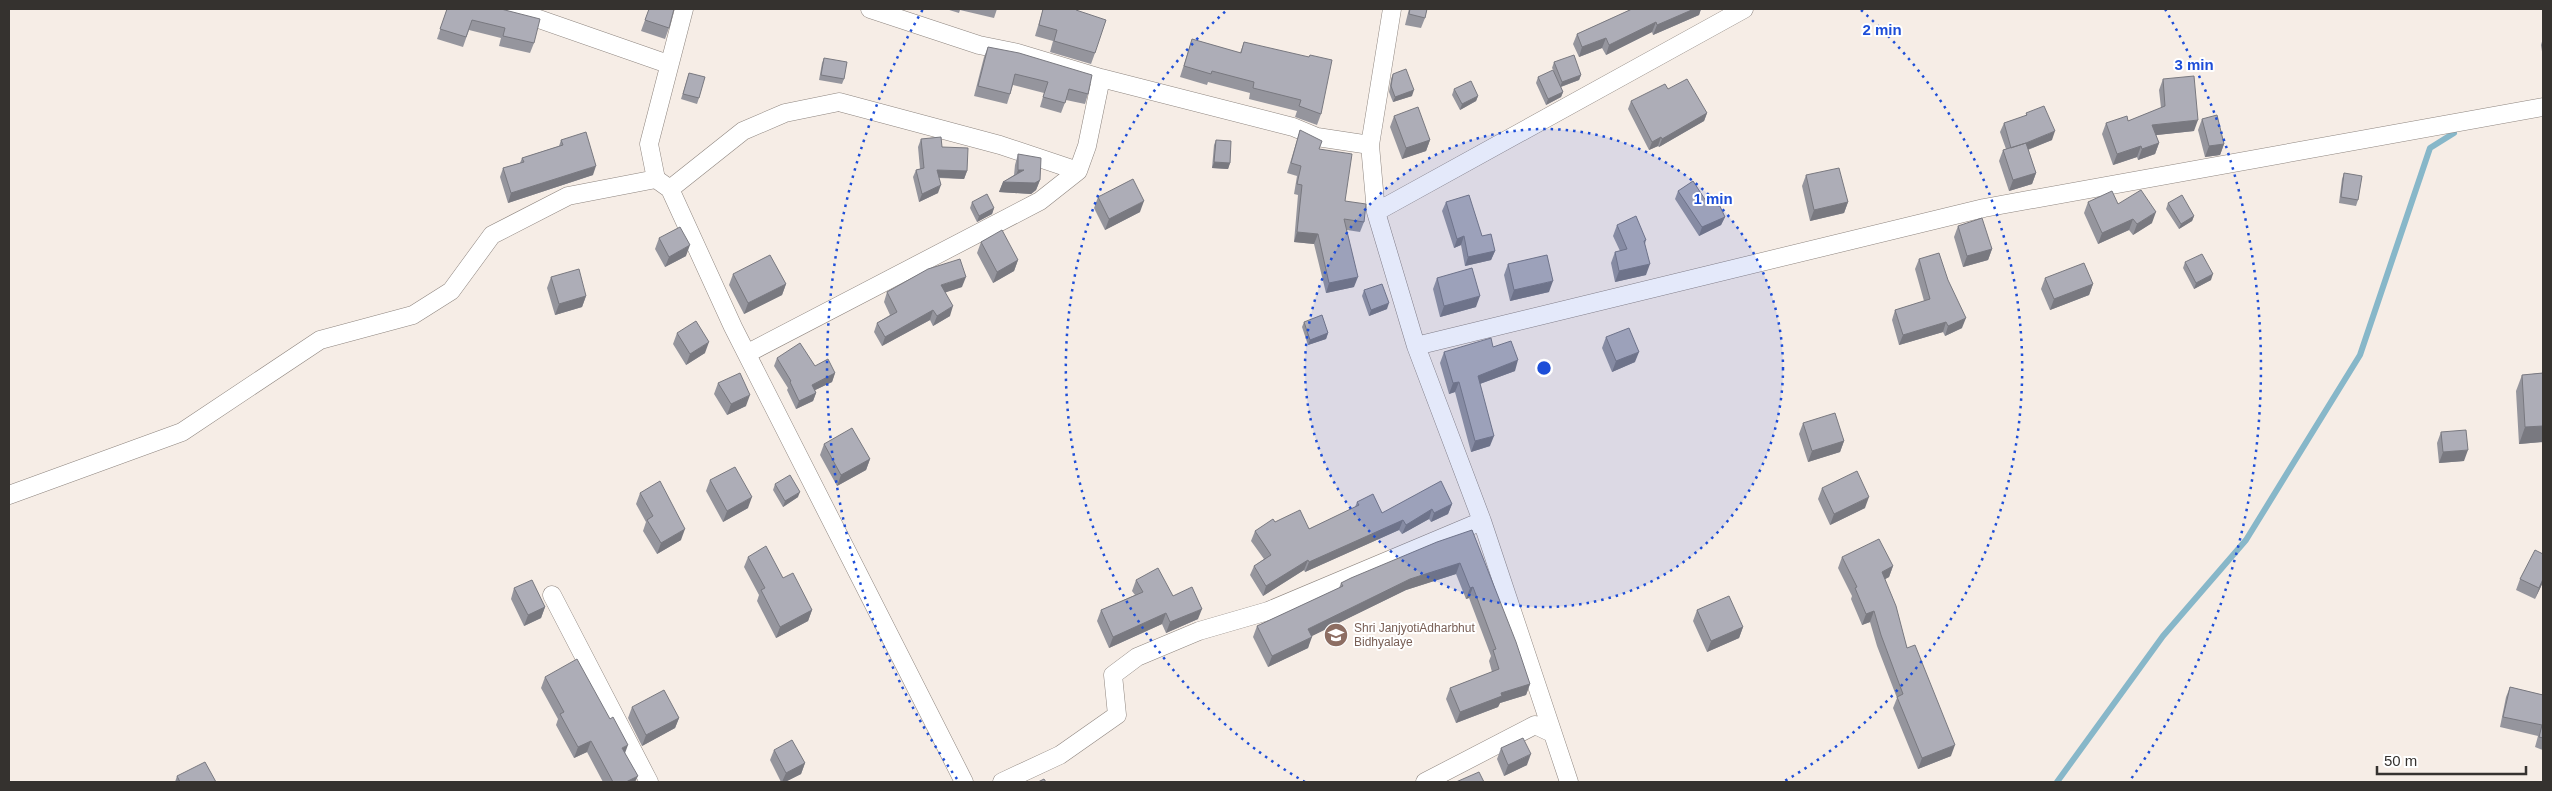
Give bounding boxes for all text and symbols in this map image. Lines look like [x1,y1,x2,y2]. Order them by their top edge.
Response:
text: 2 min [1862,21,1902,38]
text: 3 min [2174,56,2214,73]
text: 1 min [1693,190,1733,207]
centre of rings [1535,359,1553,377]
place label: Shri JanjyotiAdharbhut Bidhyalaye [1354,621,1475,649]
school or university icon: Shri JanjyotiAdharbhut Bidhyalaye [1323,622,1349,648]
scale bar [2377,744,2526,776]
text: 50 m [2384,752,2417,769]

